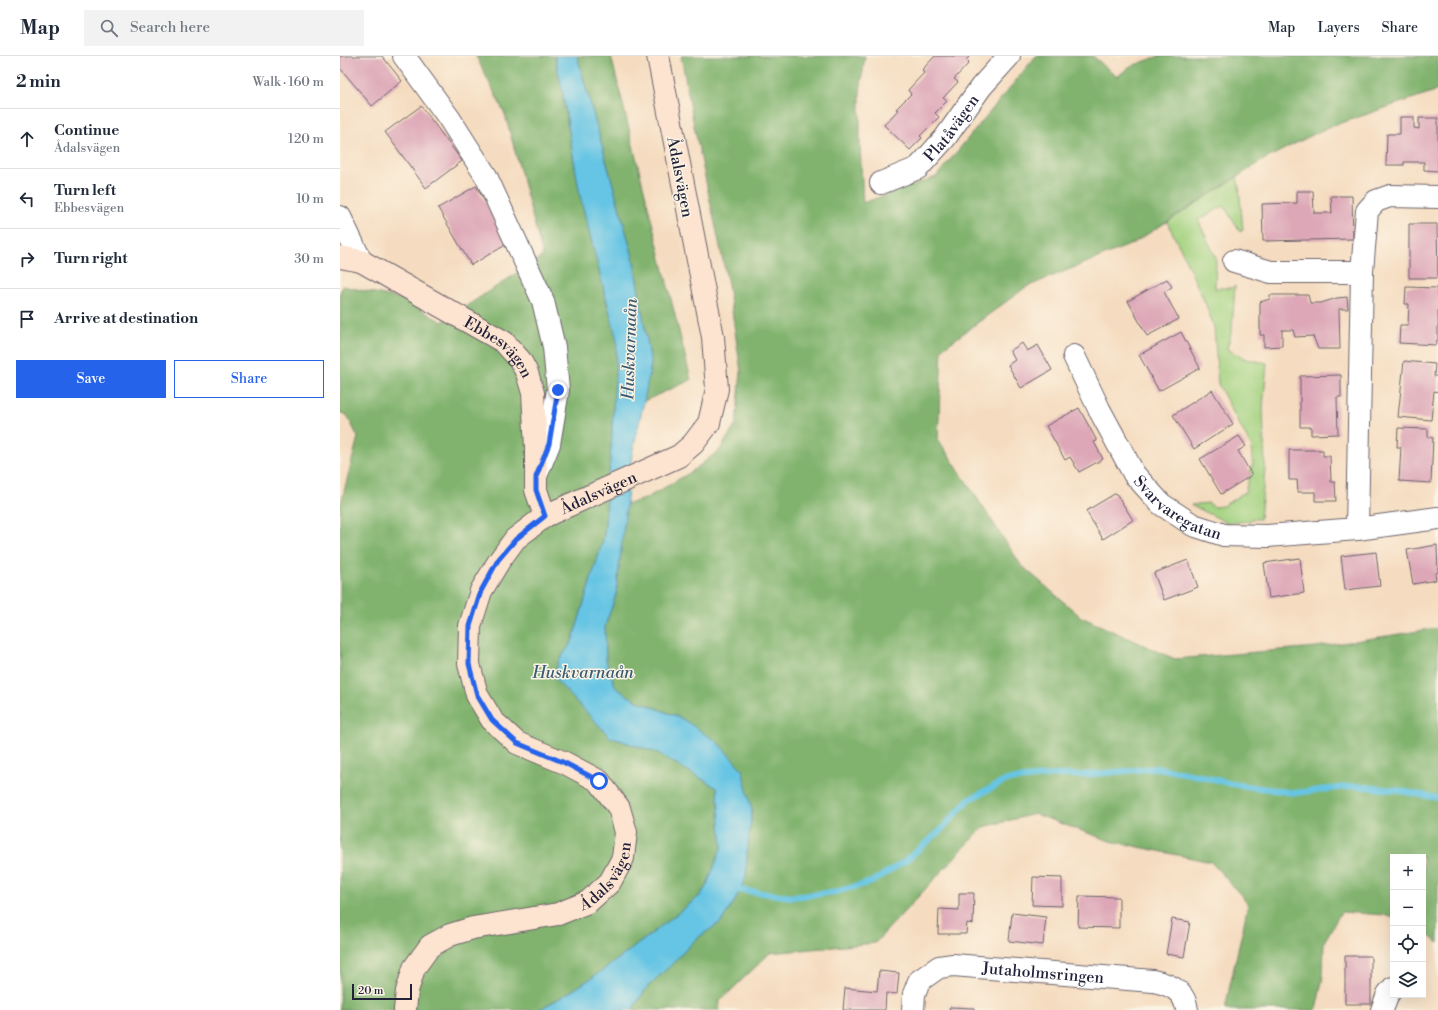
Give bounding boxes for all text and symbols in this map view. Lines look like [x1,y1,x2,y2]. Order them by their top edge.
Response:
search box [84,10,364,46]
text: Map [20,16,60,40]
icon: search [98,17,120,39]
text: Search here [130,18,210,37]
text: Map [1268,19,1295,37]
text: Layers [1317,19,1360,37]
text: Share [1382,19,1418,37]
text: 2 min [16,71,61,93]
text: Walk · 160 m [253,74,324,90]
street label: Platåvägen [920,90,984,166]
text: Continue [54,121,119,140]
icon: ahead [16,128,38,150]
text: 120 m [288,131,324,147]
street label: Ådalsvägen [662,134,700,220]
text: Ådalsvägen [54,140,120,156]
text: Turn left [54,181,116,200]
icon: left [16,188,38,210]
text: 10 m [296,191,324,207]
text: Ebbesvägen [54,200,124,216]
icon: right [16,248,38,270]
text: Turn right [54,249,128,268]
text: 30 m [294,251,324,267]
water label: Huskvarnaån [617,297,643,401]
icon: arrive [16,308,38,330]
text: Arrive at destination [54,309,198,328]
street label: Ebbesvägen [460,312,537,382]
button: Save [16,360,166,398]
button: Share [174,360,324,398]
route end [549,381,567,399]
street label: Ådalsvägen [555,467,640,519]
street label: Svarvaregatan [1129,472,1224,545]
water label: Huskvarnaån [531,662,634,684]
route start [590,772,608,790]
street label: Ådalsvägen [575,840,636,916]
map controls [1390,854,1426,998]
button: + [1390,854,1426,890]
button: − [1390,890,1426,926]
button: locate [1390,926,1426,962]
street label: Jutaholmsringen [980,958,1105,988]
button: layers [1390,962,1426,998]
scale bar [352,982,412,1001]
text: 20 m [358,984,383,998]

